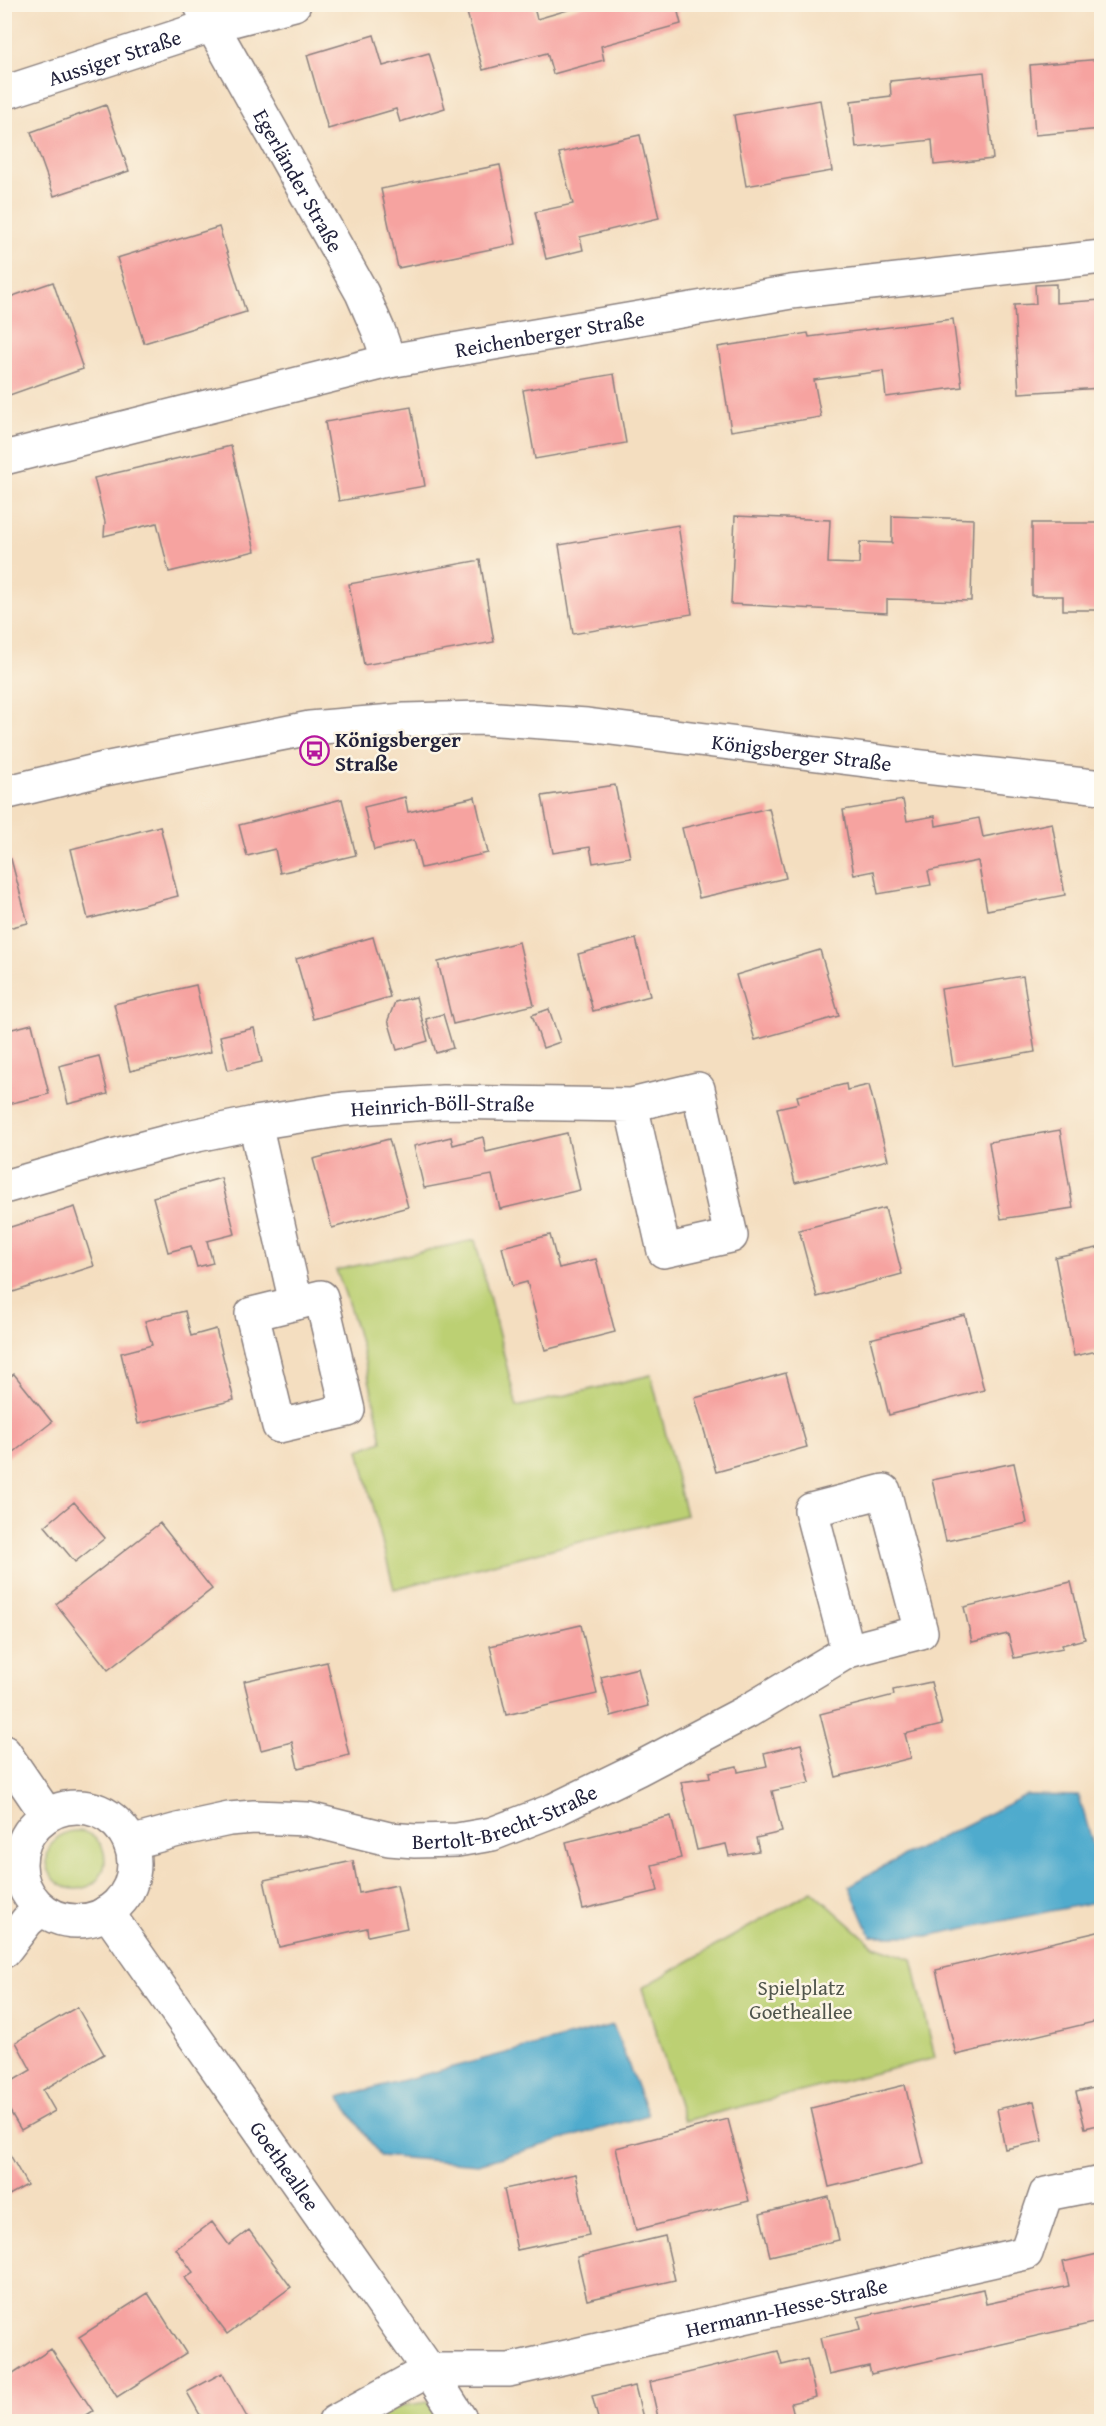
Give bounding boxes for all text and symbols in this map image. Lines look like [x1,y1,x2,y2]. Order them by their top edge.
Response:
street label: Aussiger Straße [44,21,185,93]
street label: Egerländer Straße [246,103,351,258]
street label: Reichenberger Straße [453,302,647,365]
place label: Königsberger Straße [335,724,461,779]
street label: Königsberger Straße [710,725,894,779]
bus stop icon: Königsberger Straße [298,735,330,767]
street label: Heinrich-Böll-Straße [350,1086,535,1124]
street label: Bertolt-Brecht-Straße [412,1776,602,1857]
park label: Spielplatz Goetheallee [749,1972,853,2027]
street label: Goetheallee [243,2114,328,2217]
street label: Hermann-Hesse-Straße [683,2269,891,2345]

